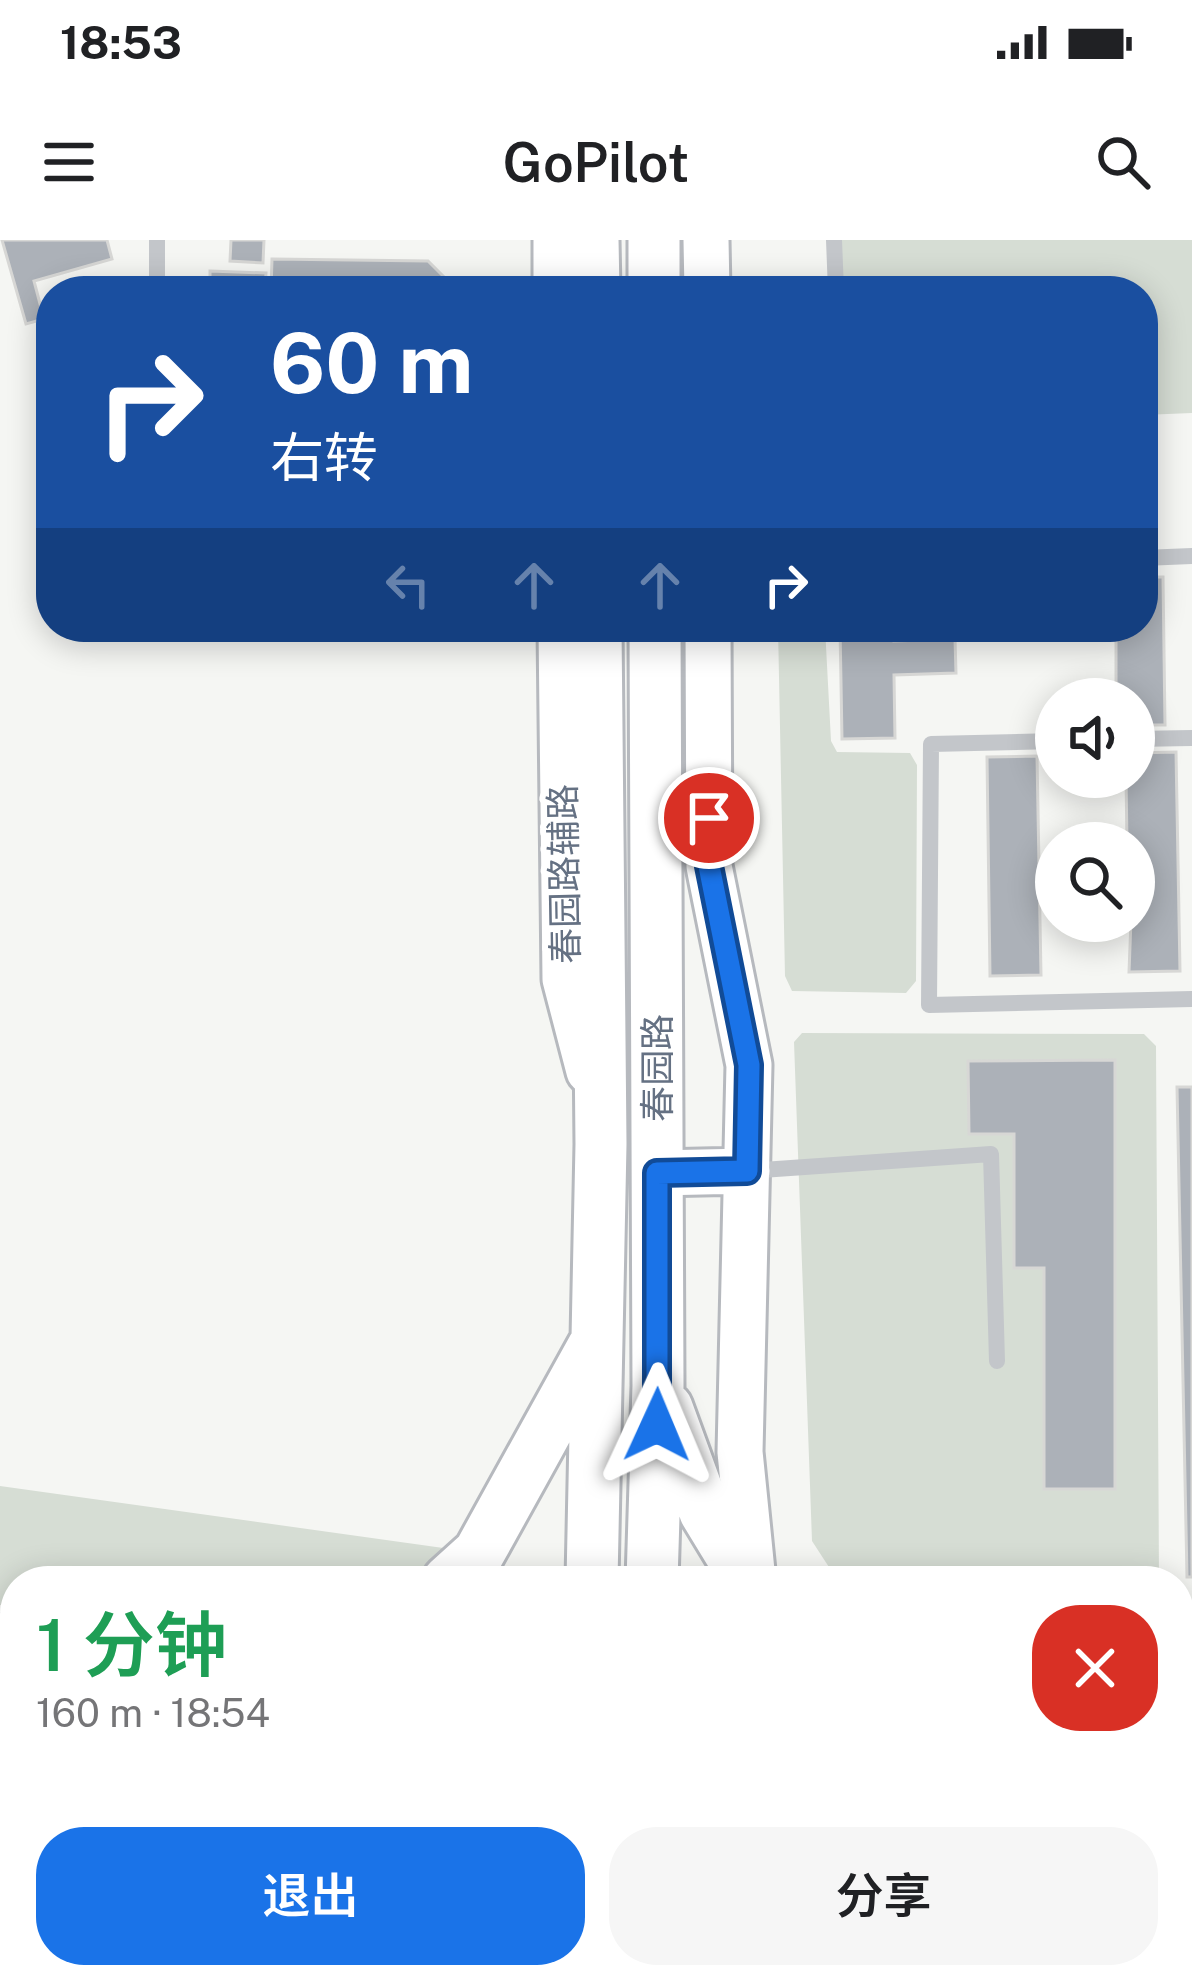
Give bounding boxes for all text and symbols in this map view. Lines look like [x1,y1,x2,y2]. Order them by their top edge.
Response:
text: 18:53 [60,16,182,69]
icon: menu [36,129,102,195]
icon: search [1090,129,1156,195]
text: GoPilot [503,131,689,194]
text: 60 m [270,313,474,412]
icon: right [72,324,228,480]
text: 右转 [270,426,378,489]
icon: left [375,552,441,618]
icon: ahead [501,552,567,618]
icon: ahead [627,552,693,618]
icon: right [753,552,819,618]
map controls [1035,678,1155,942]
button: sound [1035,678,1155,798]
pin [658,767,760,869]
street label: 春园路辅路 [541,784,587,964]
icon: arrive [676,785,742,851]
button: search [1035,822,1155,942]
street label: 春园路 [636,1014,678,1122]
position arrow [594,1362,720,1488]
text: 1 分钟 [36,1603,227,1687]
button: close [1032,1605,1158,1731]
text: 160 m · 18:54 [36,1690,270,1736]
button: 退出 [36,1827,585,1965]
button: 分享 [609,1827,1158,1965]

